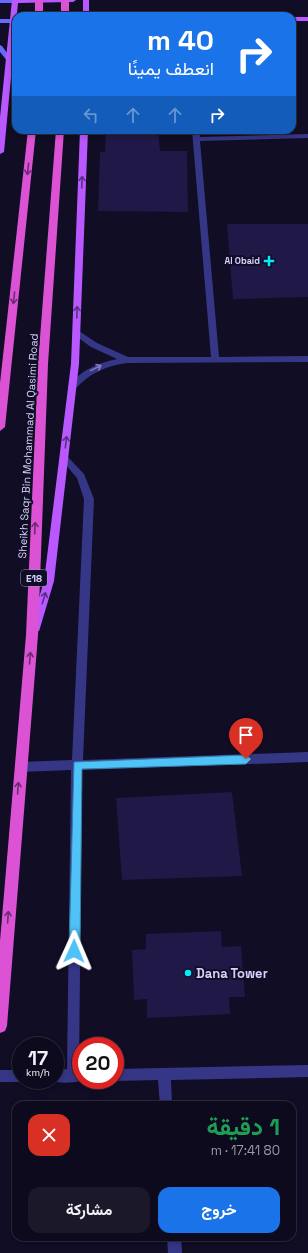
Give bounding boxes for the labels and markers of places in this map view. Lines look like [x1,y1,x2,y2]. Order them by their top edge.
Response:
place label: Al Obaid [224,255,260,267]
marker: Al Obaid [263,255,275,267]
pin [229,718,263,759]
place label: Dana Tower [196,965,268,982]
marker: Dana Tower [183,968,193,978]

